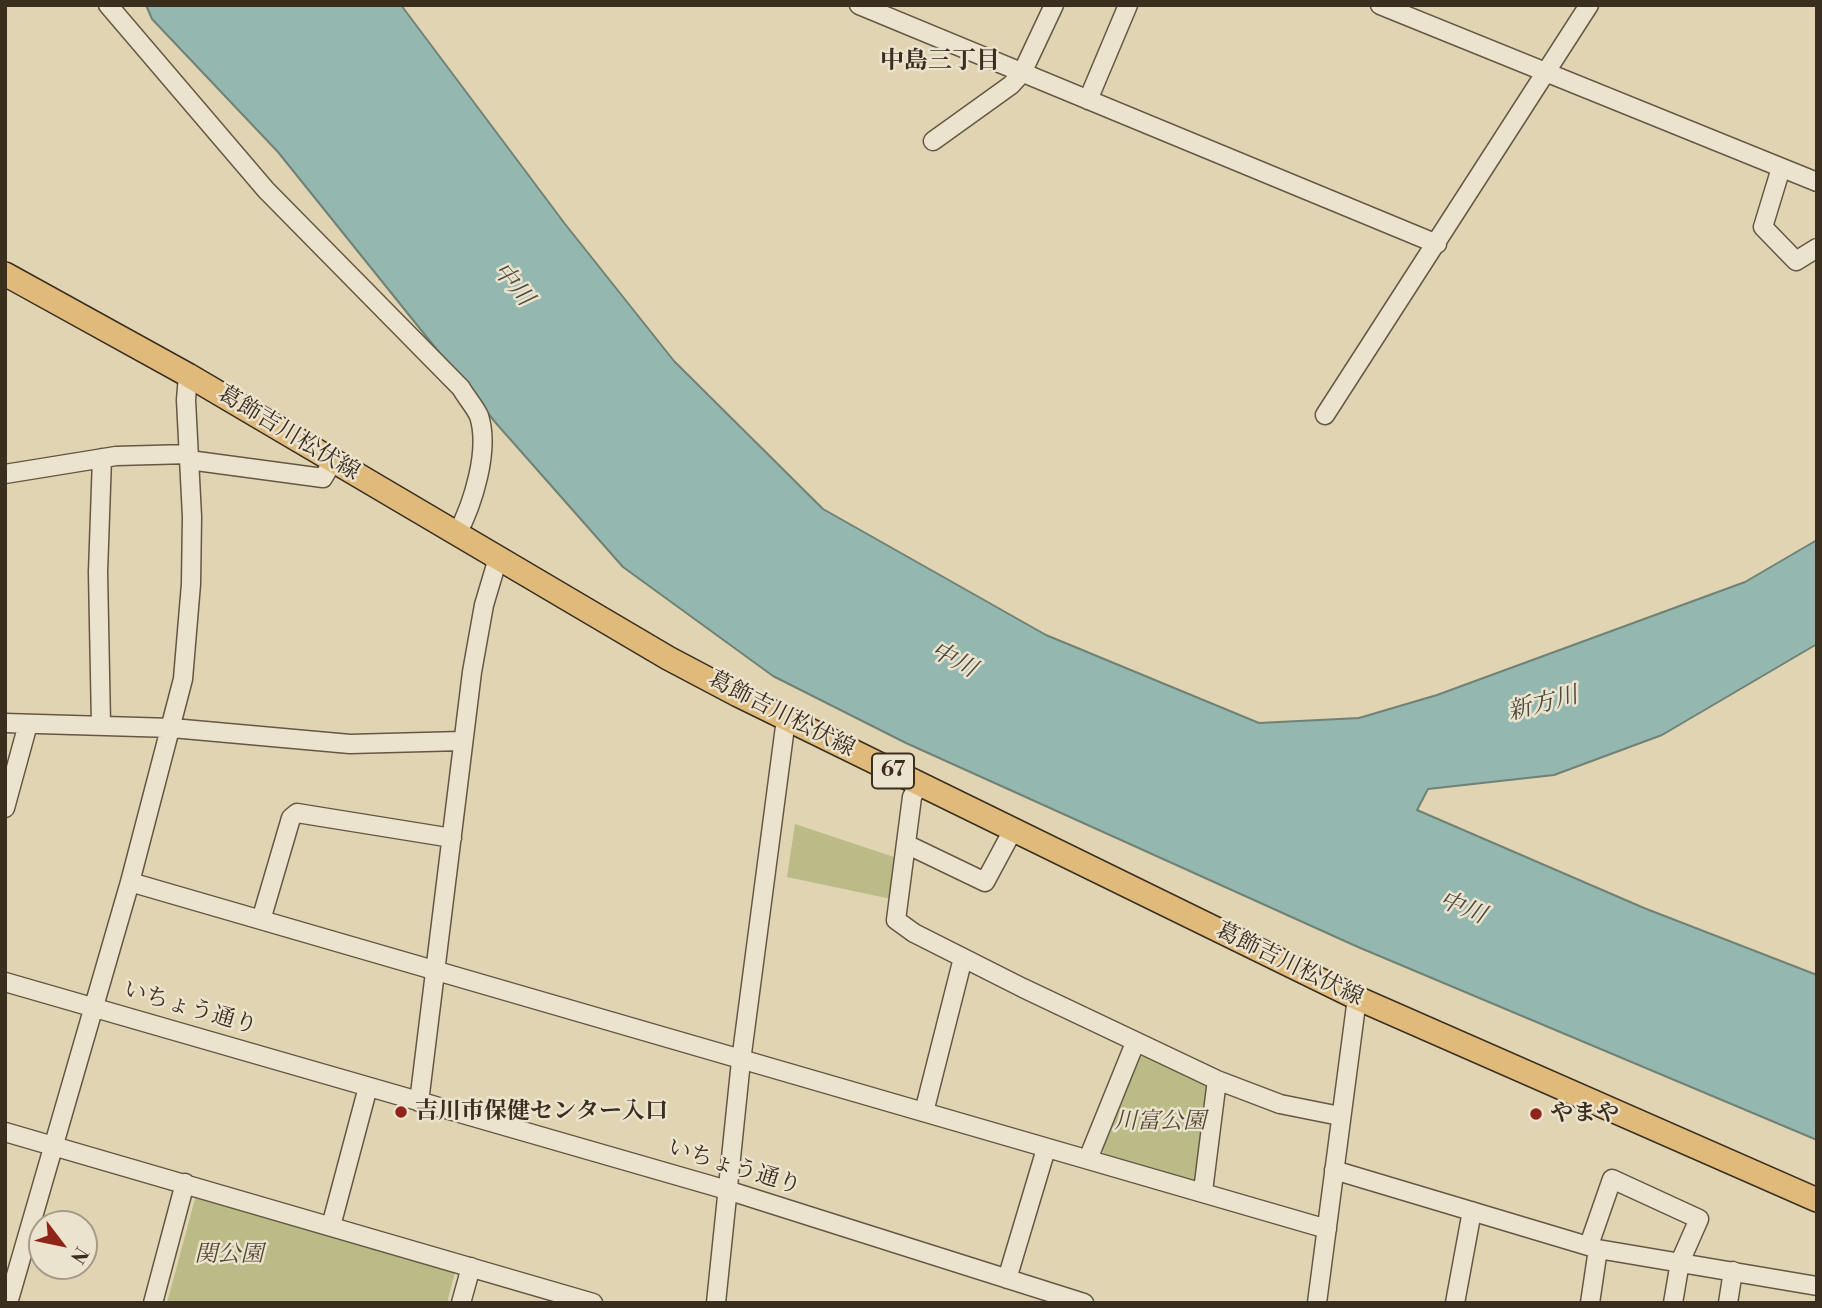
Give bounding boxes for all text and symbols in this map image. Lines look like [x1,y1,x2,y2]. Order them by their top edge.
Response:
district label: 中島三丁目 [880,48,1000,76]
water label: 中川 [486,257,538,313]
street label: 葛飾吉川松伏線 [212,381,364,487]
water label: 中川 [925,637,981,685]
street label: 葛飾吉川松伏線 [703,666,859,764]
water label: 新方川 [1504,682,1582,728]
road number: 67 [872,754,914,788]
water label: 中川 [1434,887,1490,931]
street label: 葛飾吉川松伏線 [1211,917,1367,1013]
street label: いちょう通り [120,977,260,1041]
place label: 吉川市保健センター入口 [415,1098,668,1126]
place label: やまや [1550,1100,1619,1128]
marker: 吉川市保健センター入口 [393,1104,409,1120]
marker: やまや [1528,1106,1544,1122]
park label: 川富公園 [1114,1108,1206,1136]
street label: いちょう通り [664,1135,804,1201]
north arrow [28,1210,98,1280]
park label: 関公園 [195,1241,263,1269]
text: N [65,1242,93,1268]

